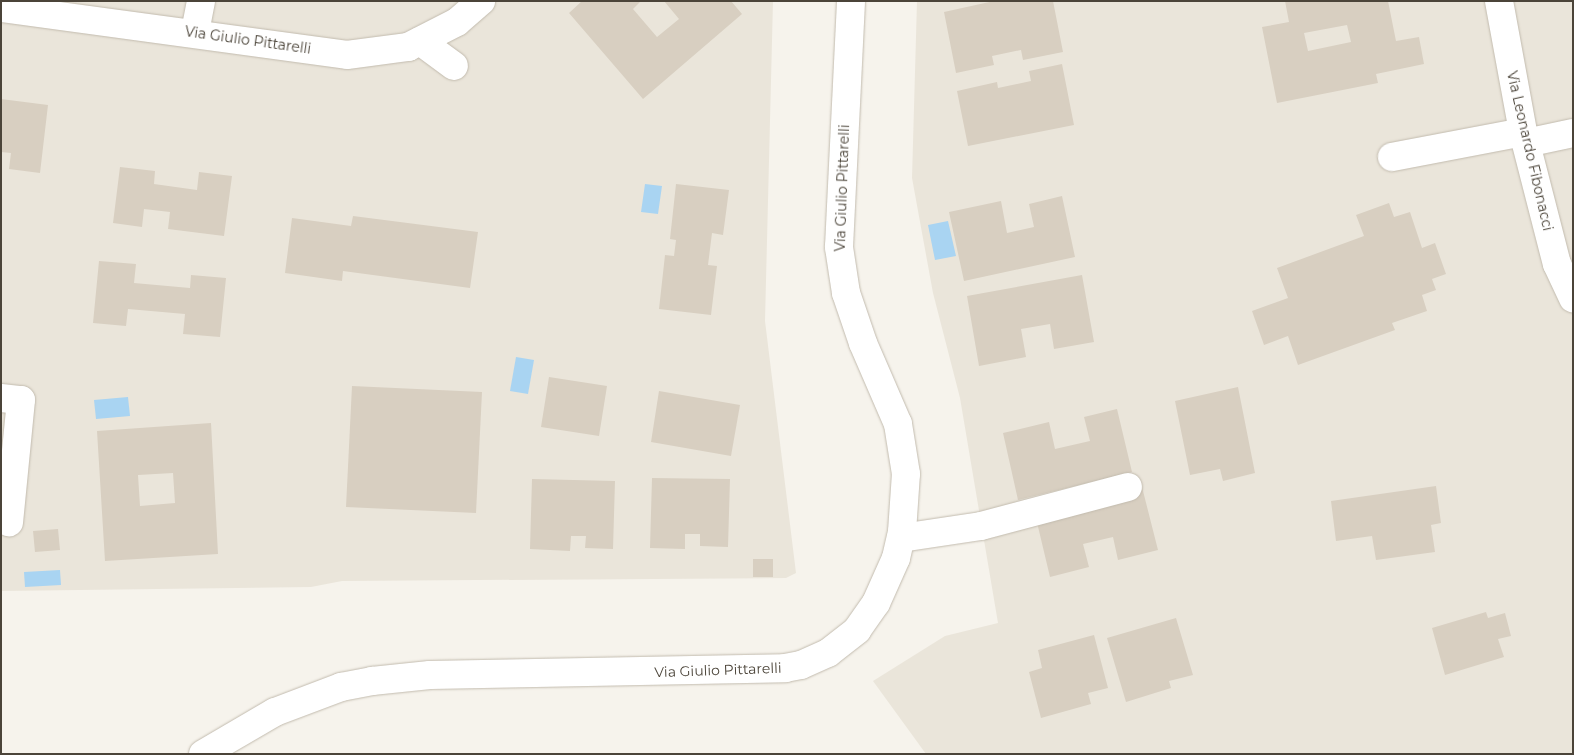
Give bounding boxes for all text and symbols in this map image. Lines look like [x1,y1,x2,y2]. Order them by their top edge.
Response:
street label: Via Giulio Pittarelli [184,23,312,57]
street label: Via Leonardo Fibonacci [1503,69,1557,233]
street label: Via Giulio Pittarelli [831,124,853,252]
street label: Via Giulio Pittarelli [654,659,782,681]

